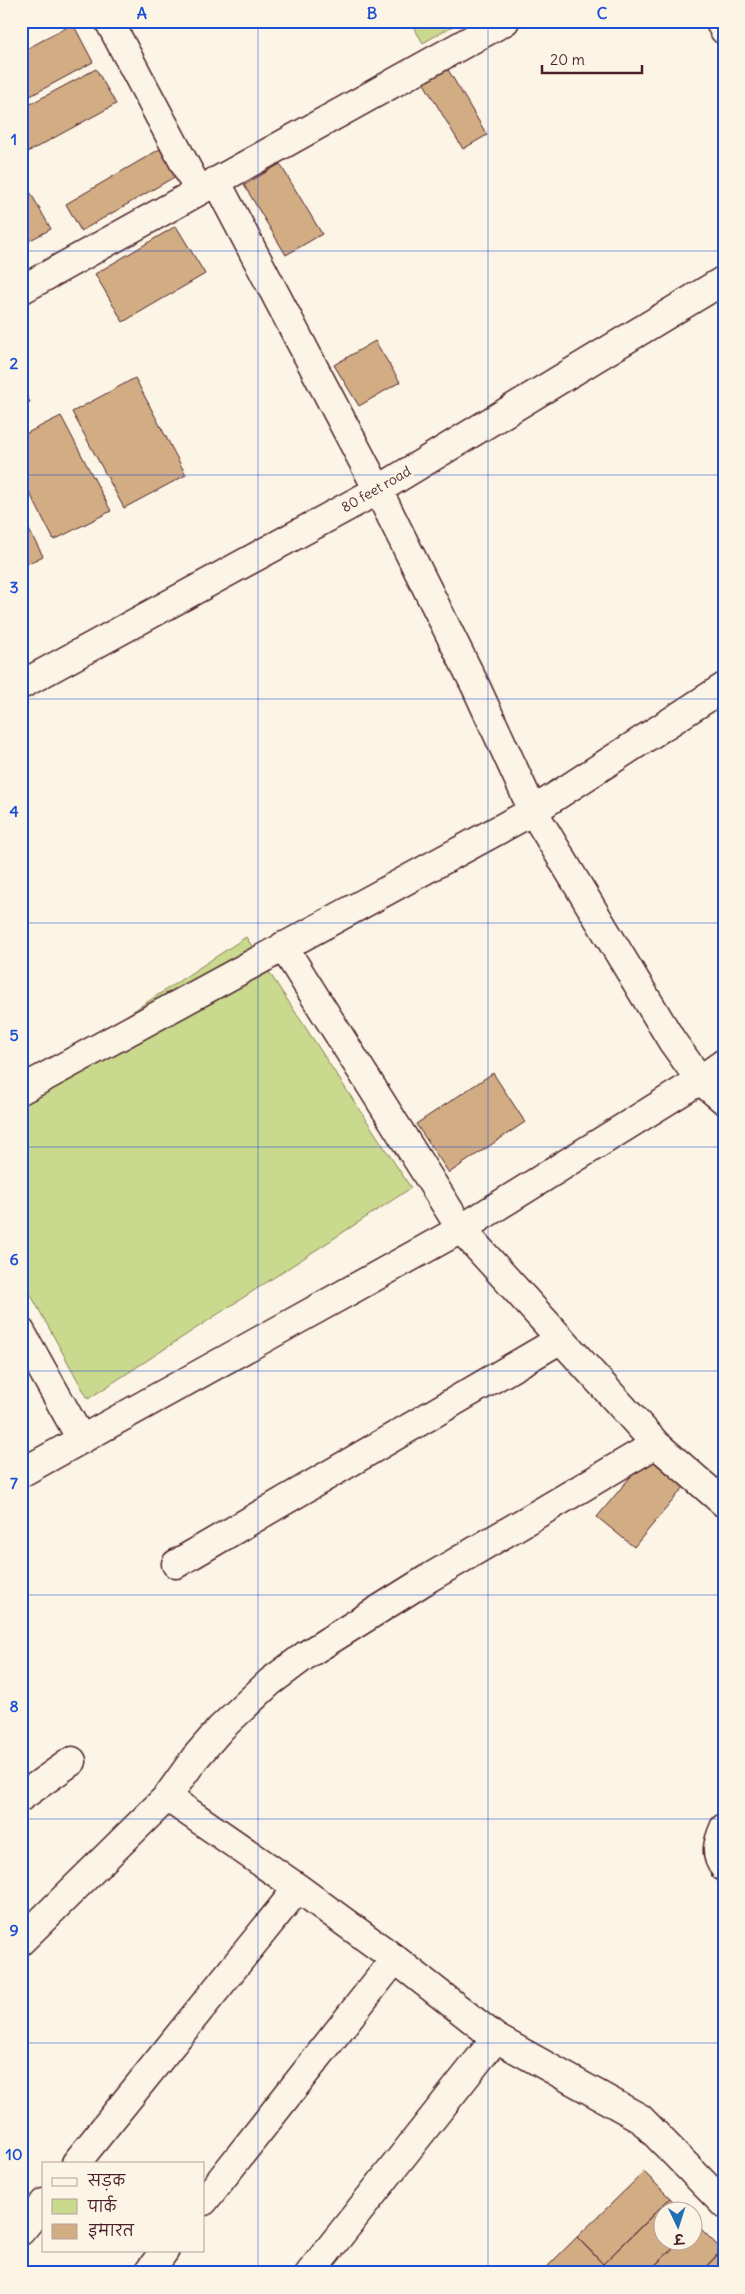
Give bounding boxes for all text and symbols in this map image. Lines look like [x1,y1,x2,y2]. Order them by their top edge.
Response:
text: A [137,3,147,23]
text: B [367,3,378,23]
text: C [597,3,608,23]
scale bar [542,42,642,74]
text: 20 m [550,50,585,69]
text: 1 [11,129,17,149]
text: 2 [10,353,19,373]
street label: 80 feet road [338,462,414,516]
text: 3 [9,577,19,597]
text: 4 [9,801,19,821]
text: 5 [9,1025,19,1045]
text: 6 [9,1249,19,1269]
text: 7 [10,1473,18,1493]
text: 8 [9,1696,19,1716]
text: 9 [9,1920,19,1940]
text: 10 [6,2144,22,2164]
legend [42,2162,205,2252]
text: सड़क [87,2171,126,2191]
text: पार्क [87,2195,118,2216]
north arrow [652,2202,702,2252]
text: इमारत [88,2221,135,2240]
text: उ [672,2230,686,2248]

